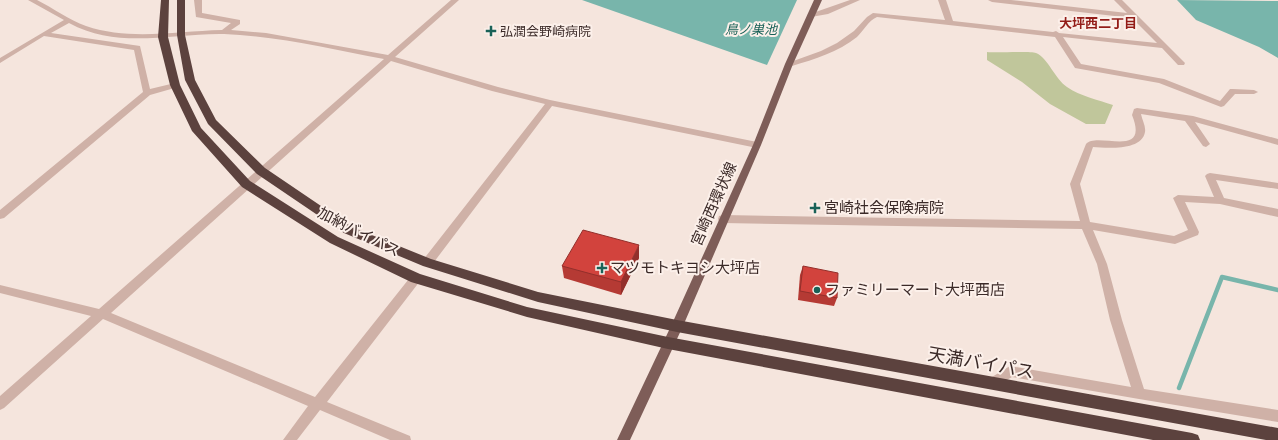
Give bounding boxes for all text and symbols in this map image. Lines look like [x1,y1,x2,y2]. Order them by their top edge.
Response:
district label: 大坪西二丁目 [1059,16,1137,31]
water label: 鳥ノ巣池 [725,22,779,37]
place label: 弘潤会野崎病院 [500,24,591,39]
marker: 弘潤会野崎病院 [485,25,497,37]
street label: 宮崎西環状線 [687,159,741,249]
place label: 宮崎社会保険病院 [824,199,944,217]
marker: 宮崎社会保険病院 [809,202,821,214]
street label: 加納バイパス [315,204,403,260]
place label: マツモトキヨシ大坪店 [610,259,760,277]
marker: マツモトキヨシ大坪店 [597,263,607,273]
place label: ファミリーマート大坪西店 [825,281,1005,299]
marker: ファミリーマート大坪西店 [812,285,822,295]
street label: 天満バイパス [926,343,1036,383]

